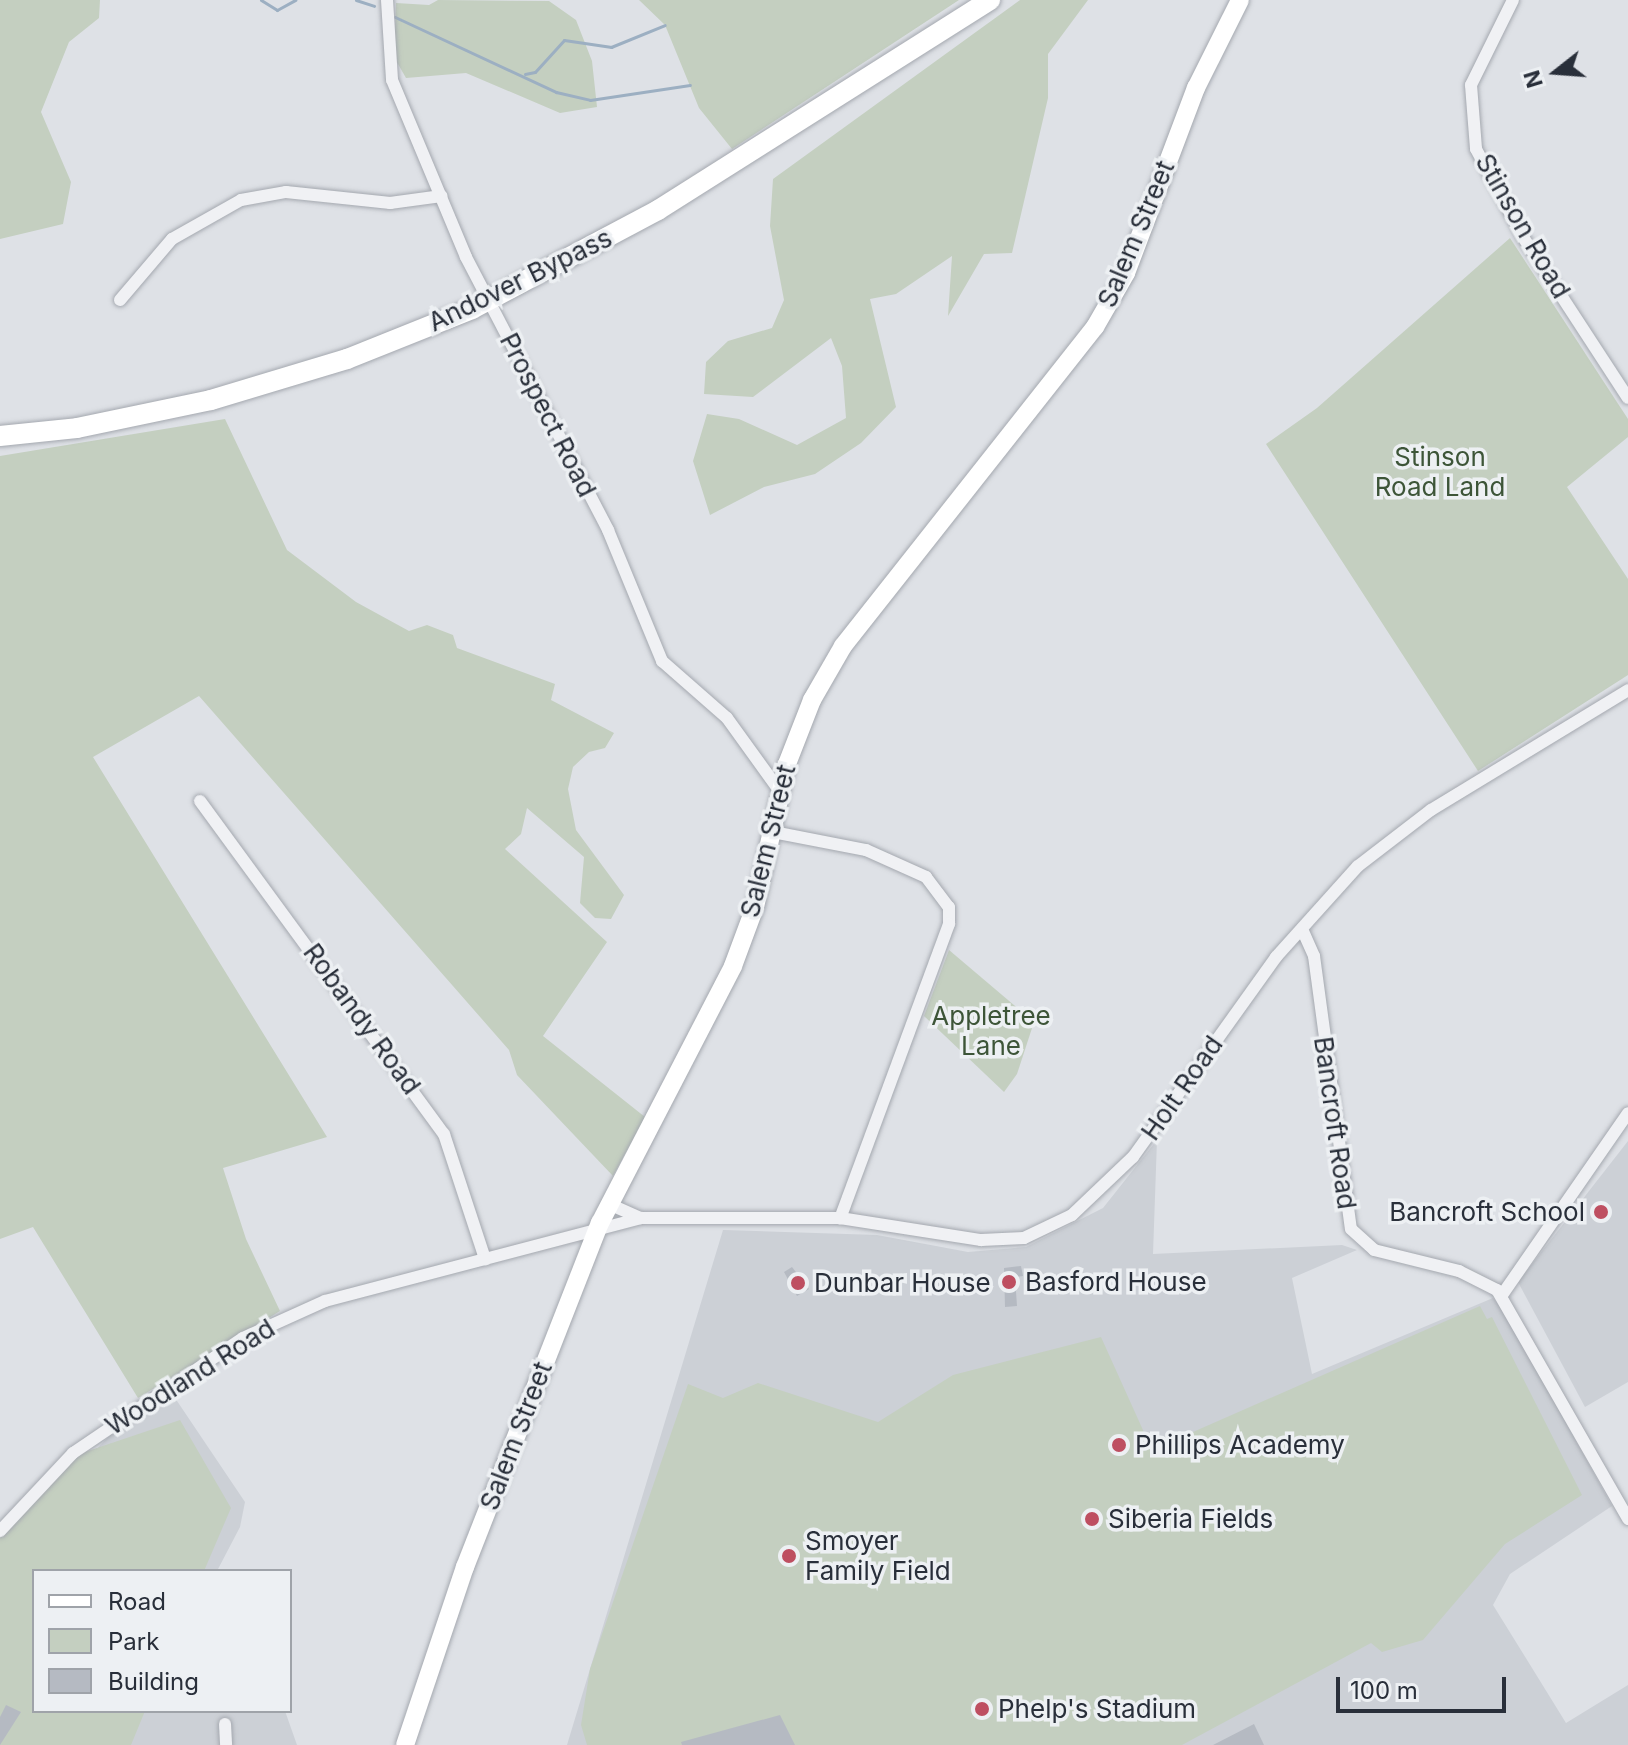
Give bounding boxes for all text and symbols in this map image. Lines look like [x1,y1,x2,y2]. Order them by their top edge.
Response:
north arrow [1516,32,1596,112]
text: N [1518,67,1548,91]
street label: Stinson Road [1469,148,1577,304]
street label: Salem Street [1091,156,1181,312]
street label: Andover Bypass [423,222,617,338]
street label: Prospect Road [493,328,603,502]
park label: Stinson Road Land [1375,441,1505,502]
street label: Salem Street [734,761,802,921]
street label: Robandy Road [297,938,427,1100]
park label: Appletree Lane [931,1000,1051,1062]
street label: Holt Road [1135,1030,1229,1146]
street label: Bancroft Road [1307,1035,1363,1211]
place label: Bancroft School [1389,1196,1585,1228]
marker: Bancroft School [1592,1203,1610,1221]
place label: Basford House [1025,1266,1207,1298]
place label: Dunbar House [814,1267,991,1299]
marker: Basford House [1000,1273,1018,1291]
marker: Dunbar House [789,1274,807,1292]
street label: Woodland Road [100,1312,280,1442]
street label: Salem Street [473,1358,559,1514]
place label: Phillips Academy [1135,1429,1345,1461]
marker: Phillips Academy [1110,1436,1128,1454]
place label: Siberia Fields [1108,1503,1273,1535]
marker: Siberia Fields [1083,1510,1101,1528]
place label: Smoyer Family Field [805,1525,951,1586]
marker: Smoyer Family Field [780,1547,798,1565]
legend [32,1569,292,1713]
text: Road [108,1587,166,1616]
text: Park [108,1627,159,1656]
scale bar [1340,1661,1510,1711]
text: Building [108,1667,199,1696]
text: 100 m [1350,1676,1418,1705]
place label: Phelp's Stadium [998,1693,1196,1725]
marker: Phelp's Stadium [973,1700,991,1718]

